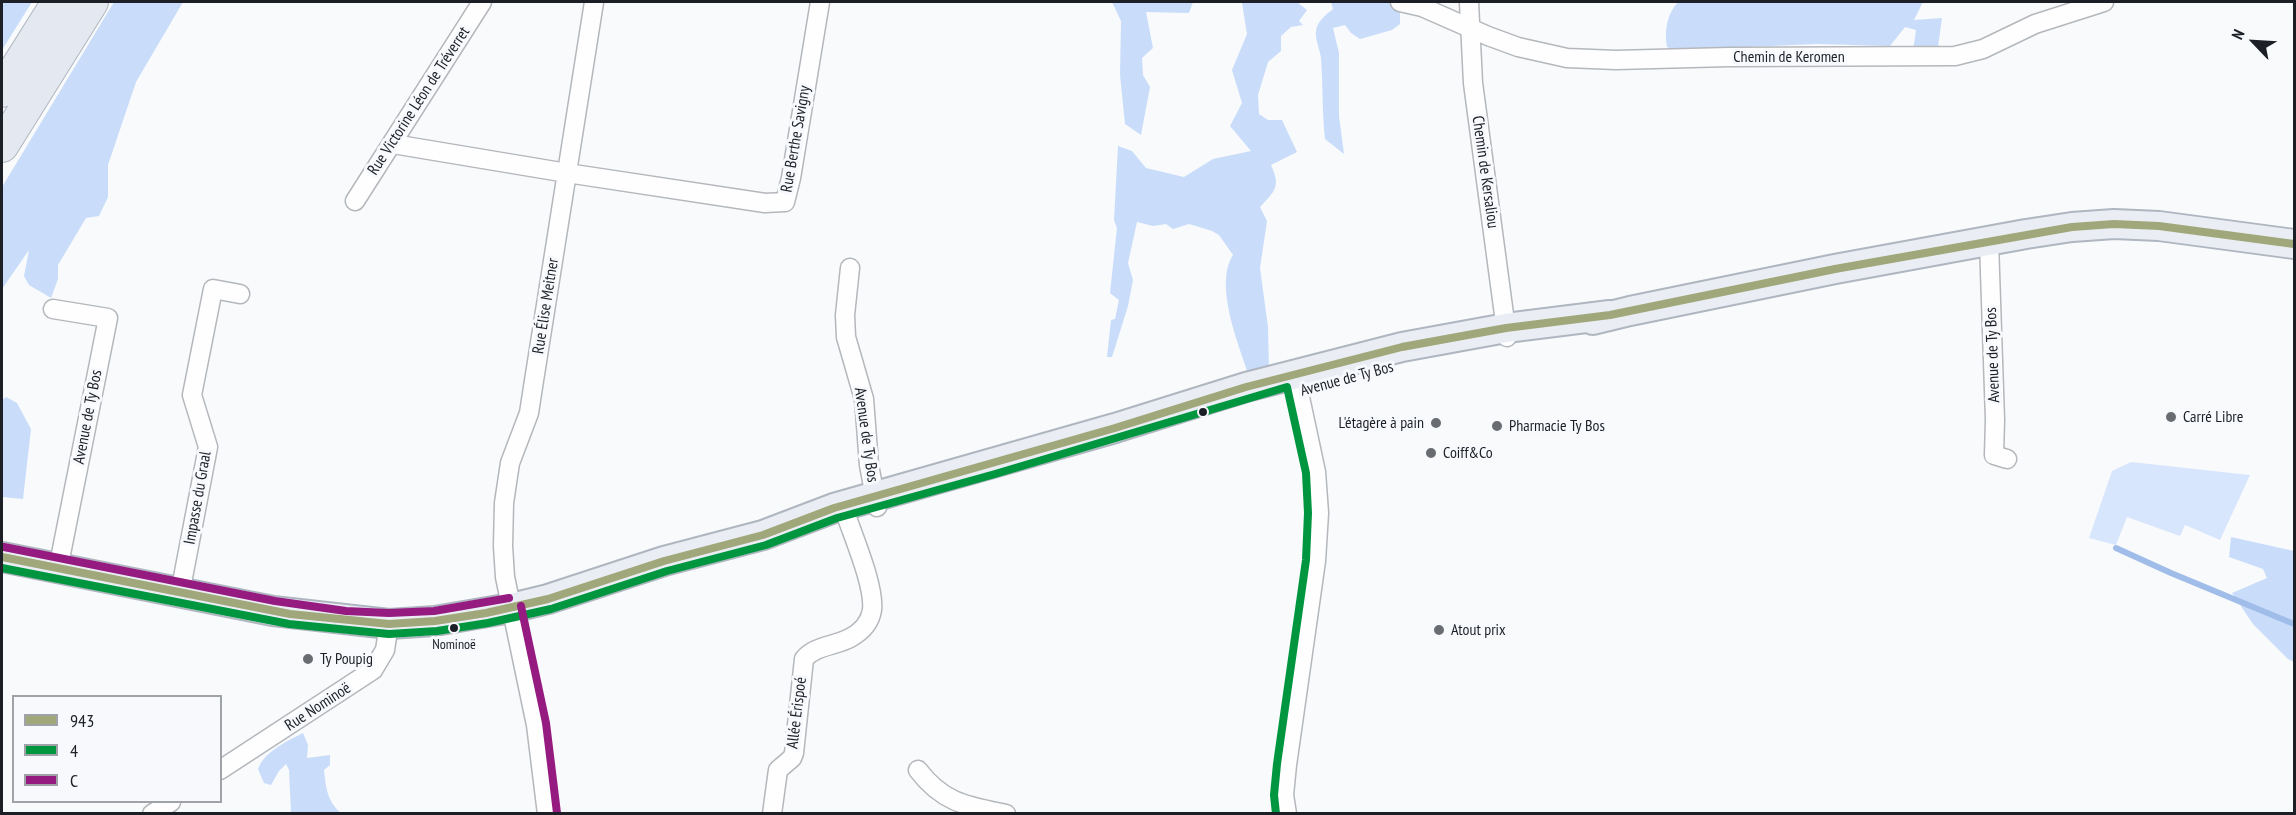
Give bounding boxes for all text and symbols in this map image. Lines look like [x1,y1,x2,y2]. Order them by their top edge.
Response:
north arrow [2224,12,2284,72]
street label: Rue Victorine Léon de Tréverret [364,23,474,179]
text: N [2227,26,2249,43]
street label: Chemin de Keromen [1733,47,1845,67]
street label: Rue Berthe Savigny [777,84,815,194]
street label: Chemin de Kersaliou [1468,115,1502,229]
street label: Rue Élise Meitner [529,257,563,355]
street label: Avenue de Ty Bos [1982,307,2004,403]
street label: Avenue de Ty Bos [1298,357,1396,401]
street label: Avenue de Ty Bos [69,368,107,466]
street label: Avenue de Ty Bos [850,386,882,484]
unlabelled marker [1197,406,1209,418]
place label: Carré Libre [2183,407,2243,427]
marker: Carré Libre [2164,410,2178,424]
place label: L'étagère à pain [1338,413,1424,433]
marker: L'étagère à pain [1429,416,1443,430]
place label: Pharmacie Ty Bos [1509,416,1605,436]
marker: Pharmacie Ty Bos [1490,419,1504,433]
place label: Coiff&Co [1443,443,1493,463]
marker: Coiff&Co [1424,446,1438,460]
street label: Impasse du Graal [180,450,216,546]
place label: Atout prix [1451,620,1506,640]
marker: Nominoë [448,622,460,634]
marker: Atout prix [1432,623,1446,637]
place label: Nominoë [432,637,476,653]
place label: Ty Poupig [320,649,373,669]
marker: Ty Poupig [301,652,315,666]
street label: Allée Érispoé [783,676,811,750]
street label: Rue Nominoë [281,679,355,735]
legend [12,695,222,803]
text: 943 [70,709,94,732]
text: 4 [70,739,78,762]
text: C [70,769,78,792]

